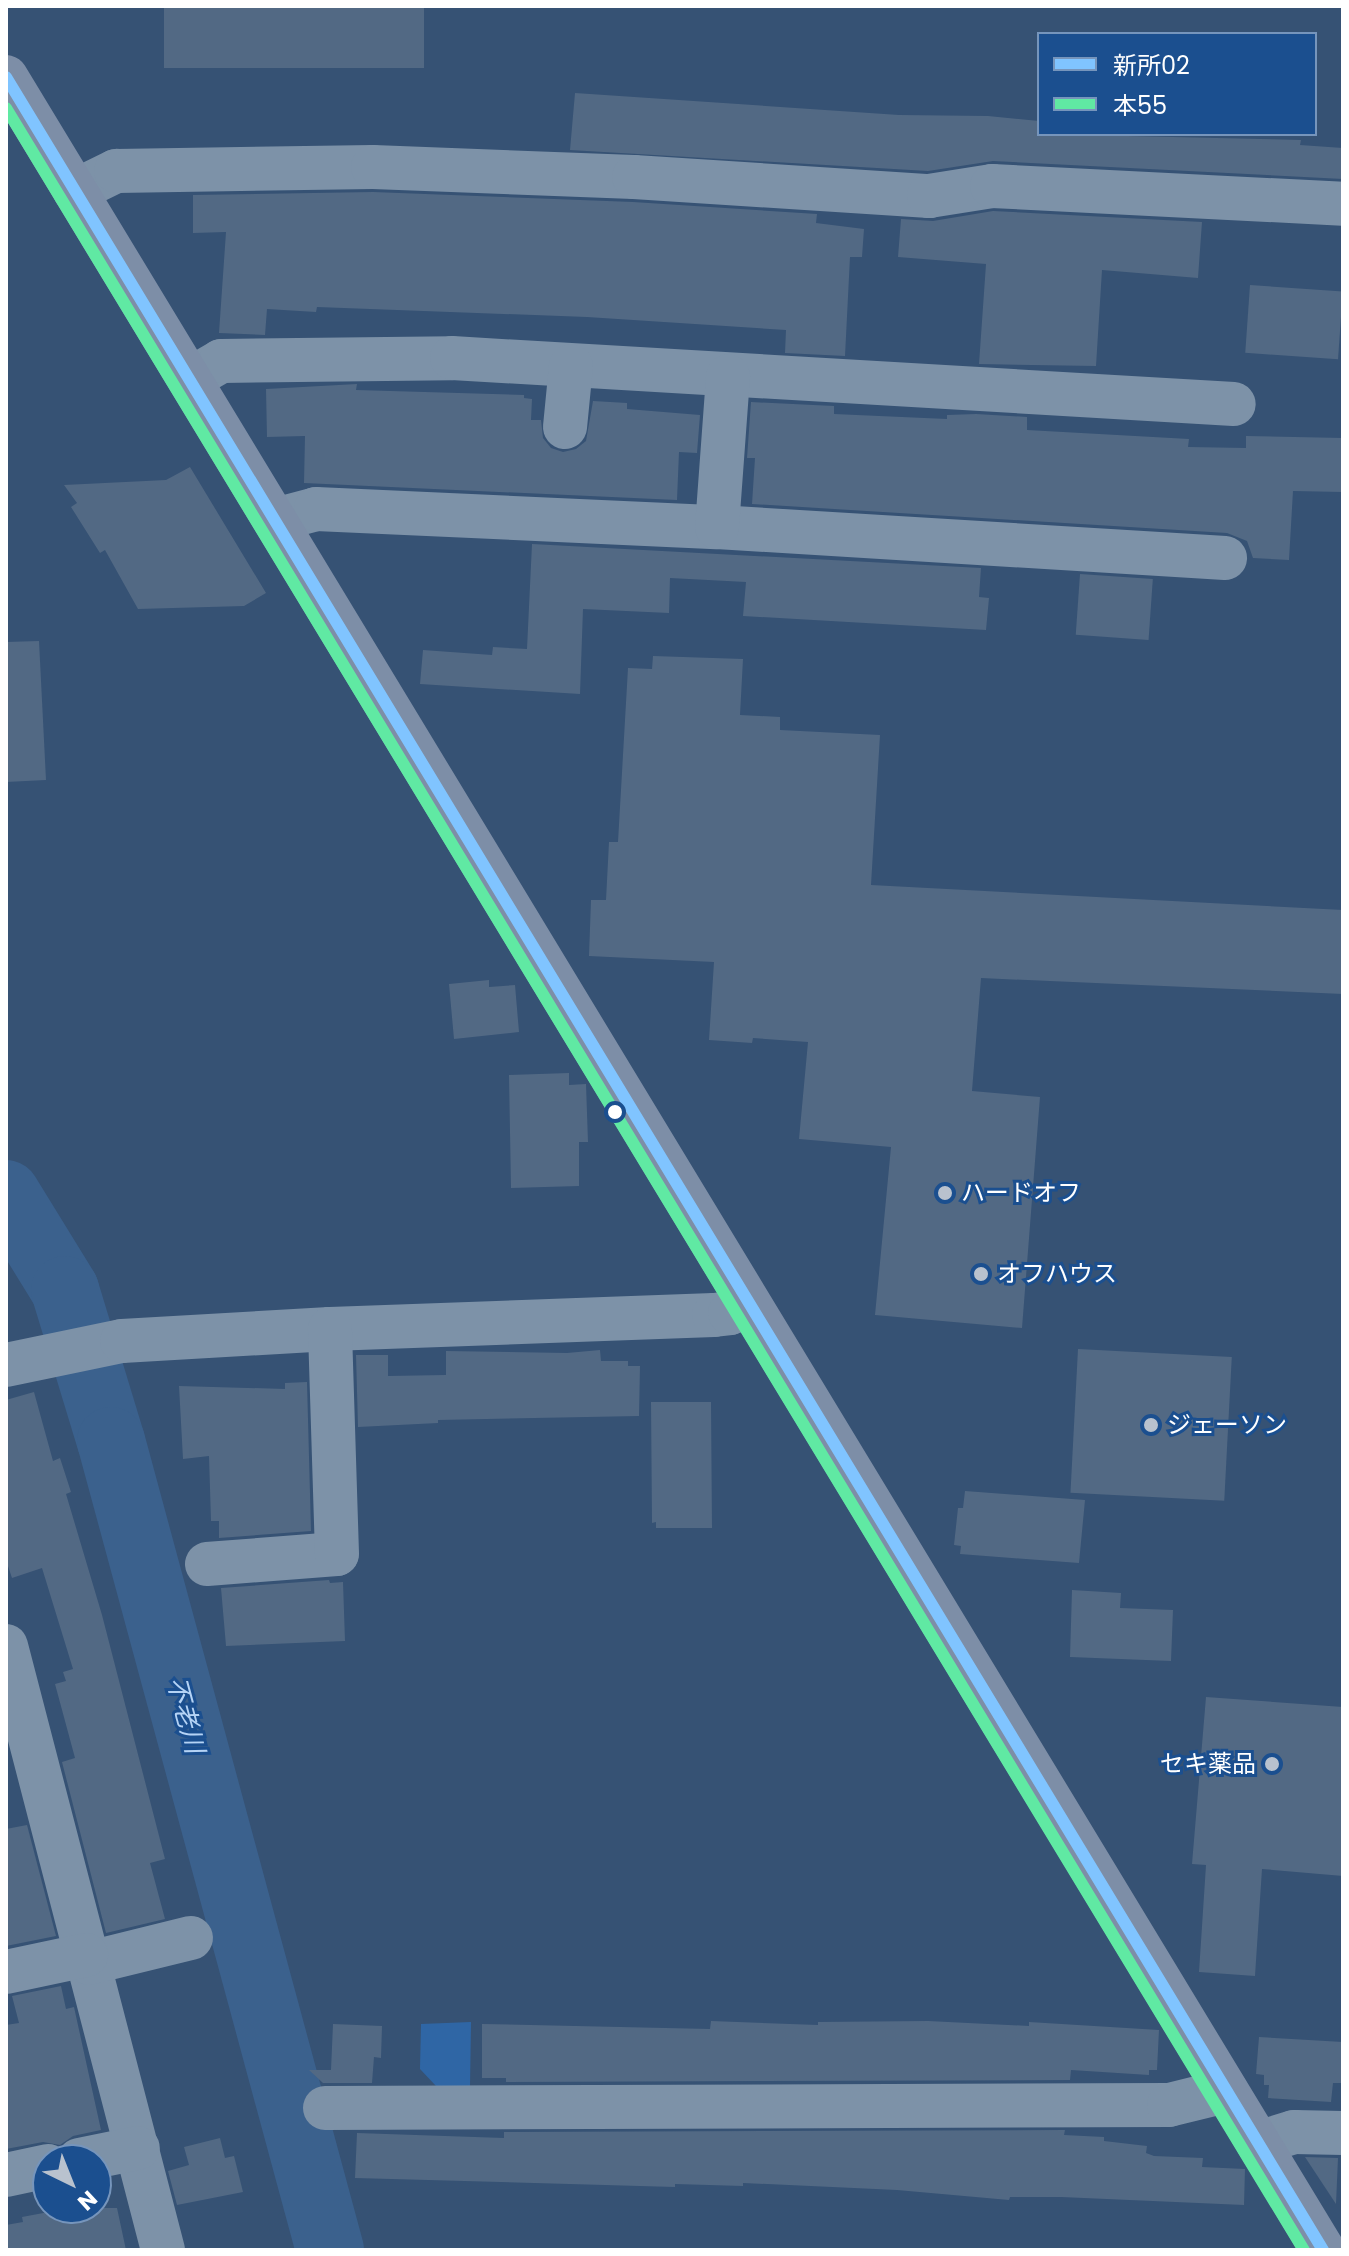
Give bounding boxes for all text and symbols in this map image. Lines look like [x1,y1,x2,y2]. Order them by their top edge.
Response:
legend [1037,32,1317,136]
text: 新所02 [1113,49,1190,82]
text: 本55 [1113,89,1167,122]
unlabelled marker [607,1104,623,1120]
place label: ハードオフ [961,1179,1081,1207]
marker: ハードオフ [936,1184,954,1202]
place label: オフハウス [997,1260,1117,1288]
marker: オフハウス [972,1265,990,1283]
place label: ジェーソン [1167,1411,1287,1439]
marker: ジェーソン [1142,1416,1160,1434]
water label: 不老川 [160,1673,210,1757]
place label: セキ薬品 [1160,1750,1256,1778]
marker: セキ薬品 [1263,1755,1281,1773]
north arrow [32,2144,112,2224]
text: N [71,2183,104,2217]

